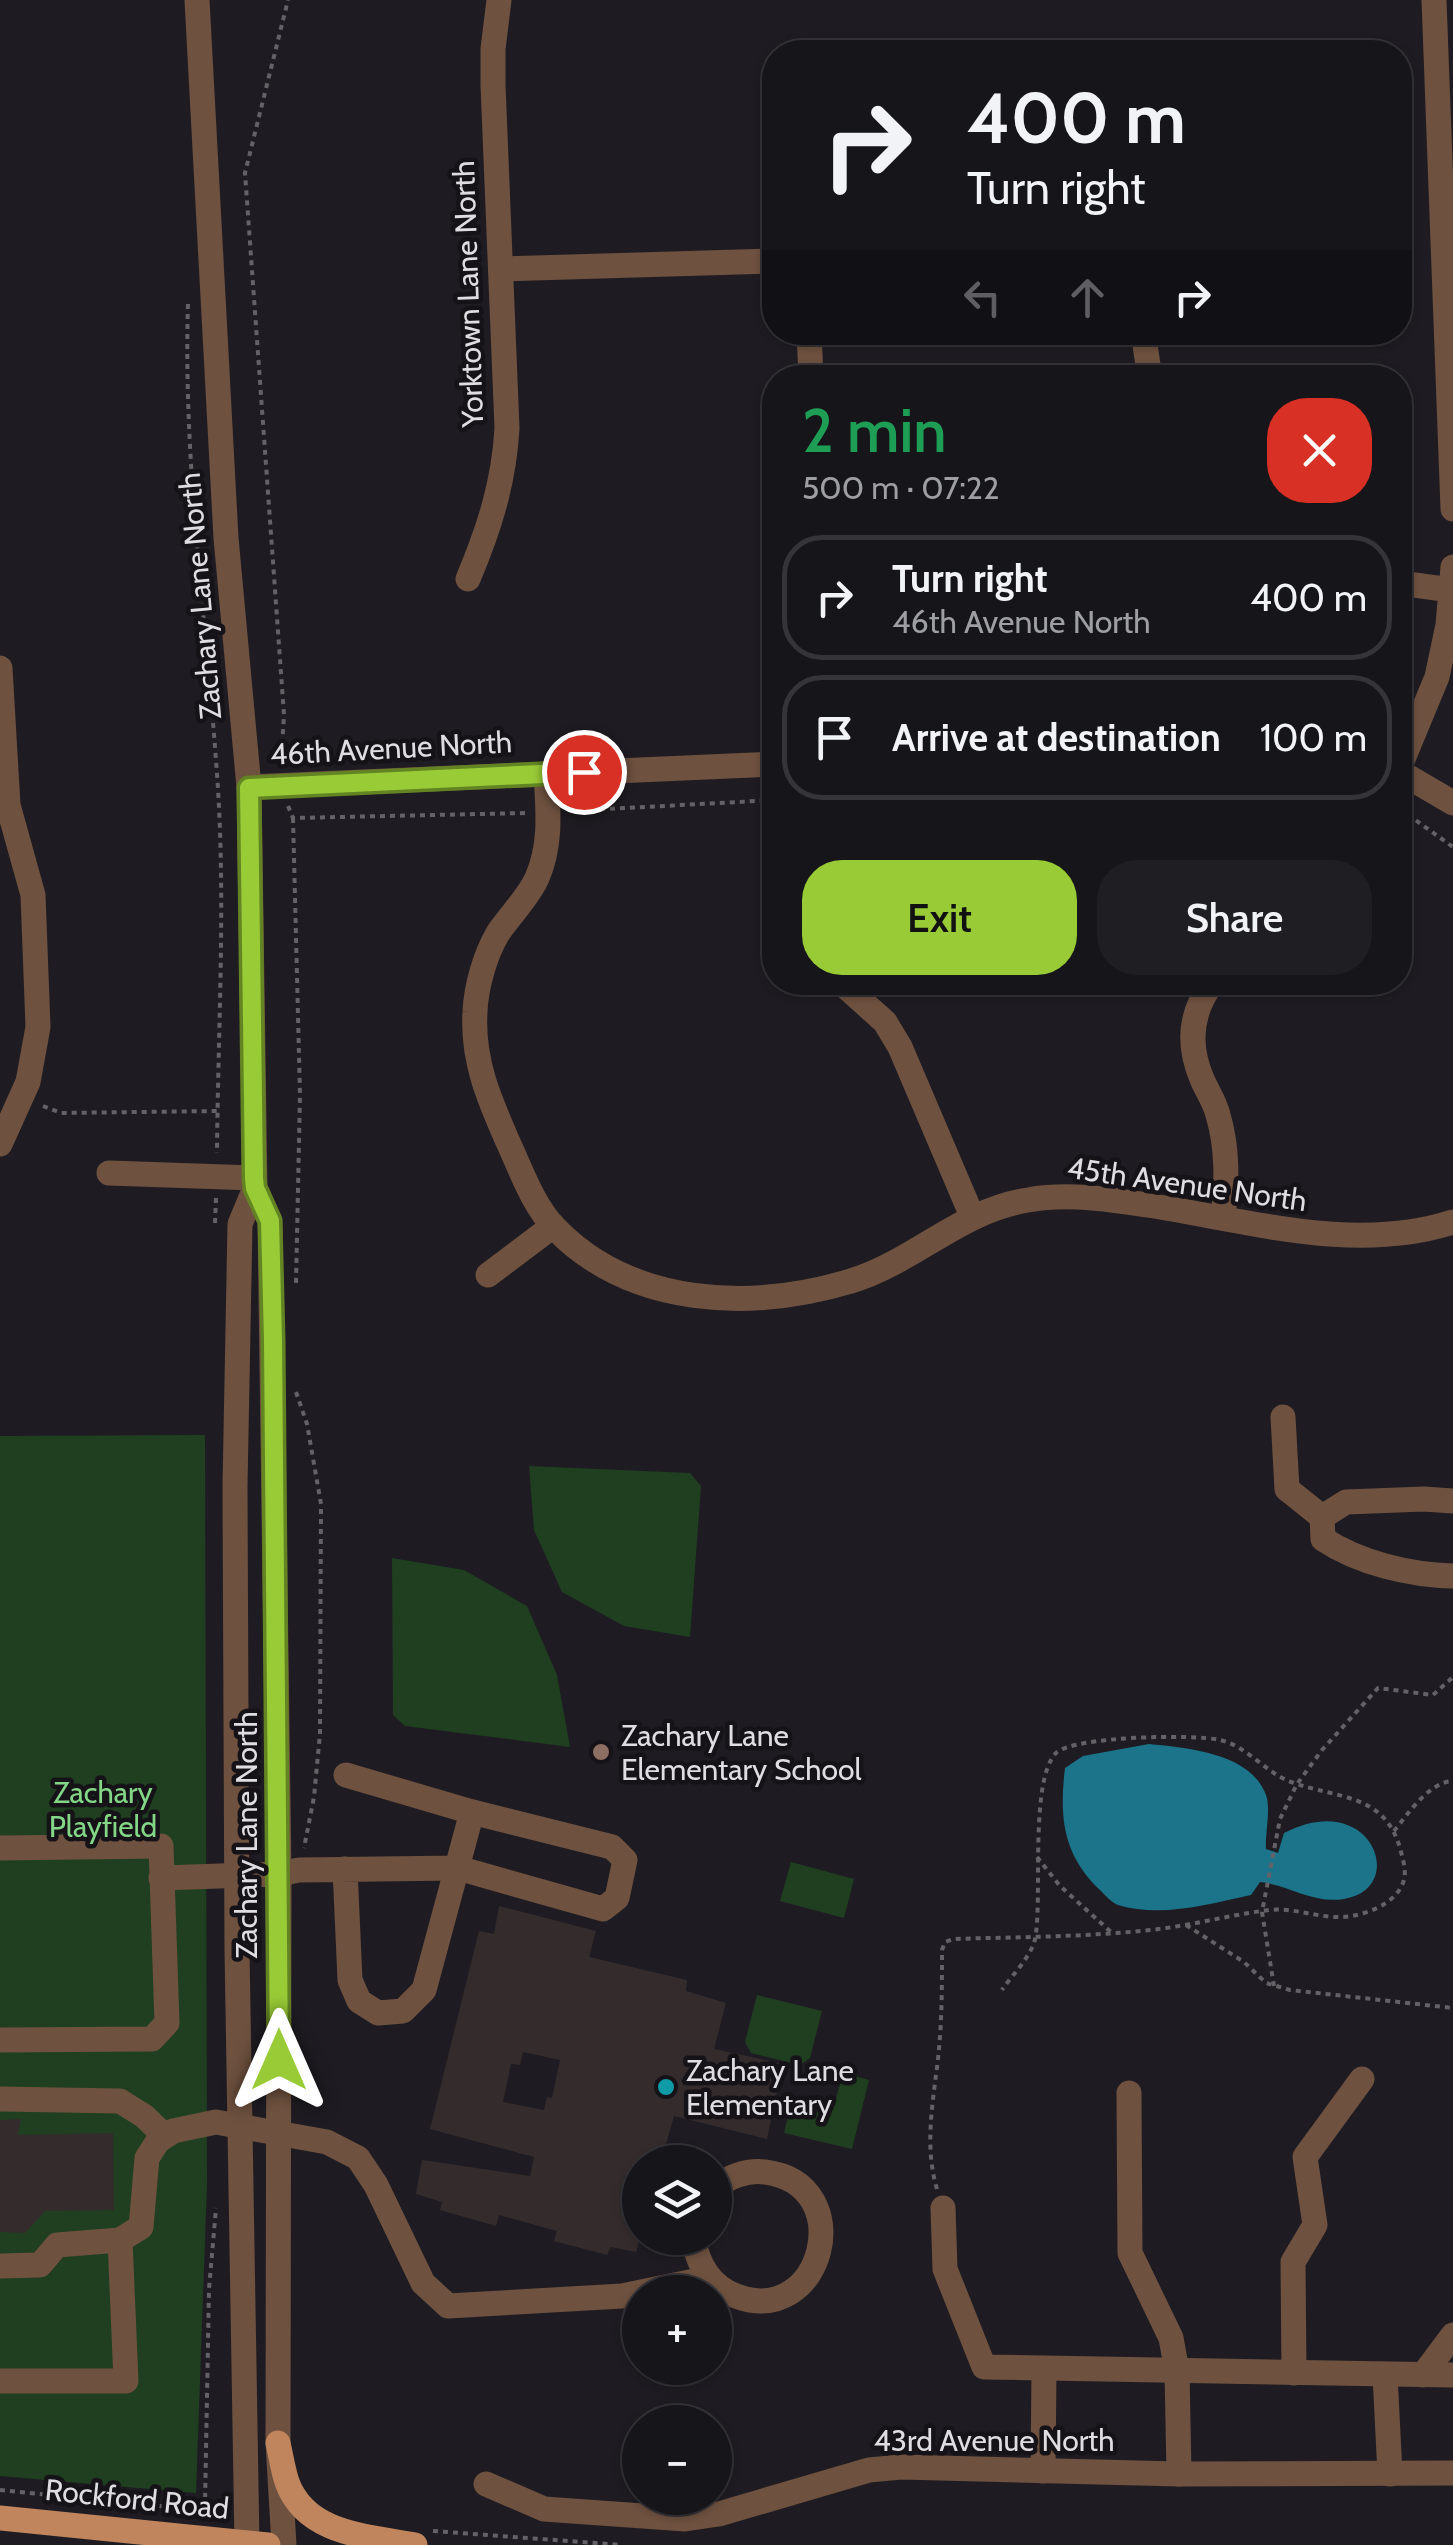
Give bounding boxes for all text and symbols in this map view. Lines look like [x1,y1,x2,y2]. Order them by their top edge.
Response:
text: 400 m [967,75,1186,161]
icon: right [802,80,932,210]
street label: Yorktown Lane North [445,160,491,429]
text: Turn right [967,161,1146,215]
icon: left [955,270,1010,325]
icon: ahead [1060,270,1115,325]
icon: right [1165,270,1220,325]
text: 2 min [802,394,947,467]
button: close [1267,398,1372,503]
text: 500 m · 07:22 [802,468,1000,507]
street label: Zachary Lane North [171,471,229,721]
text: Turn right [892,555,1048,602]
icon: right [807,570,862,625]
text: 400 m [1250,574,1367,621]
text: 46th Avenue North [892,602,1151,641]
icon: arrive [807,710,862,765]
text: Arrive at destination [892,714,1221,761]
text: 100 m [1260,714,1367,761]
street label: 46th Avenue North [269,723,513,773]
pin [542,730,627,815]
icon: arrive [557,745,612,800]
button: Exit [802,860,1077,975]
button: Share [1097,860,1372,975]
street label: 45th Avenue North [1065,1149,1309,1219]
street label: Zachary Lane North [228,1711,265,1959]
place label: Zachary Lane Elementary School [621,1717,861,1788]
marker: Zachary Lane Elementary School [590,1741,612,1763]
park label: Zachary Playfield [49,1774,157,1845]
position arrow [227,2008,331,2112]
place label: Zachary Lane Elementary [686,2052,854,2123]
marker: Zachary Lane Elementary [655,2076,677,2098]
map controls [622,2145,732,2515]
button: layers [622,2145,732,2255]
button: + [622,2275,732,2385]
button: − [622,2405,732,2515]
street label: 43rd Avenue North [874,2422,1115,2459]
street label: Rockford Road [43,2471,231,2527]

